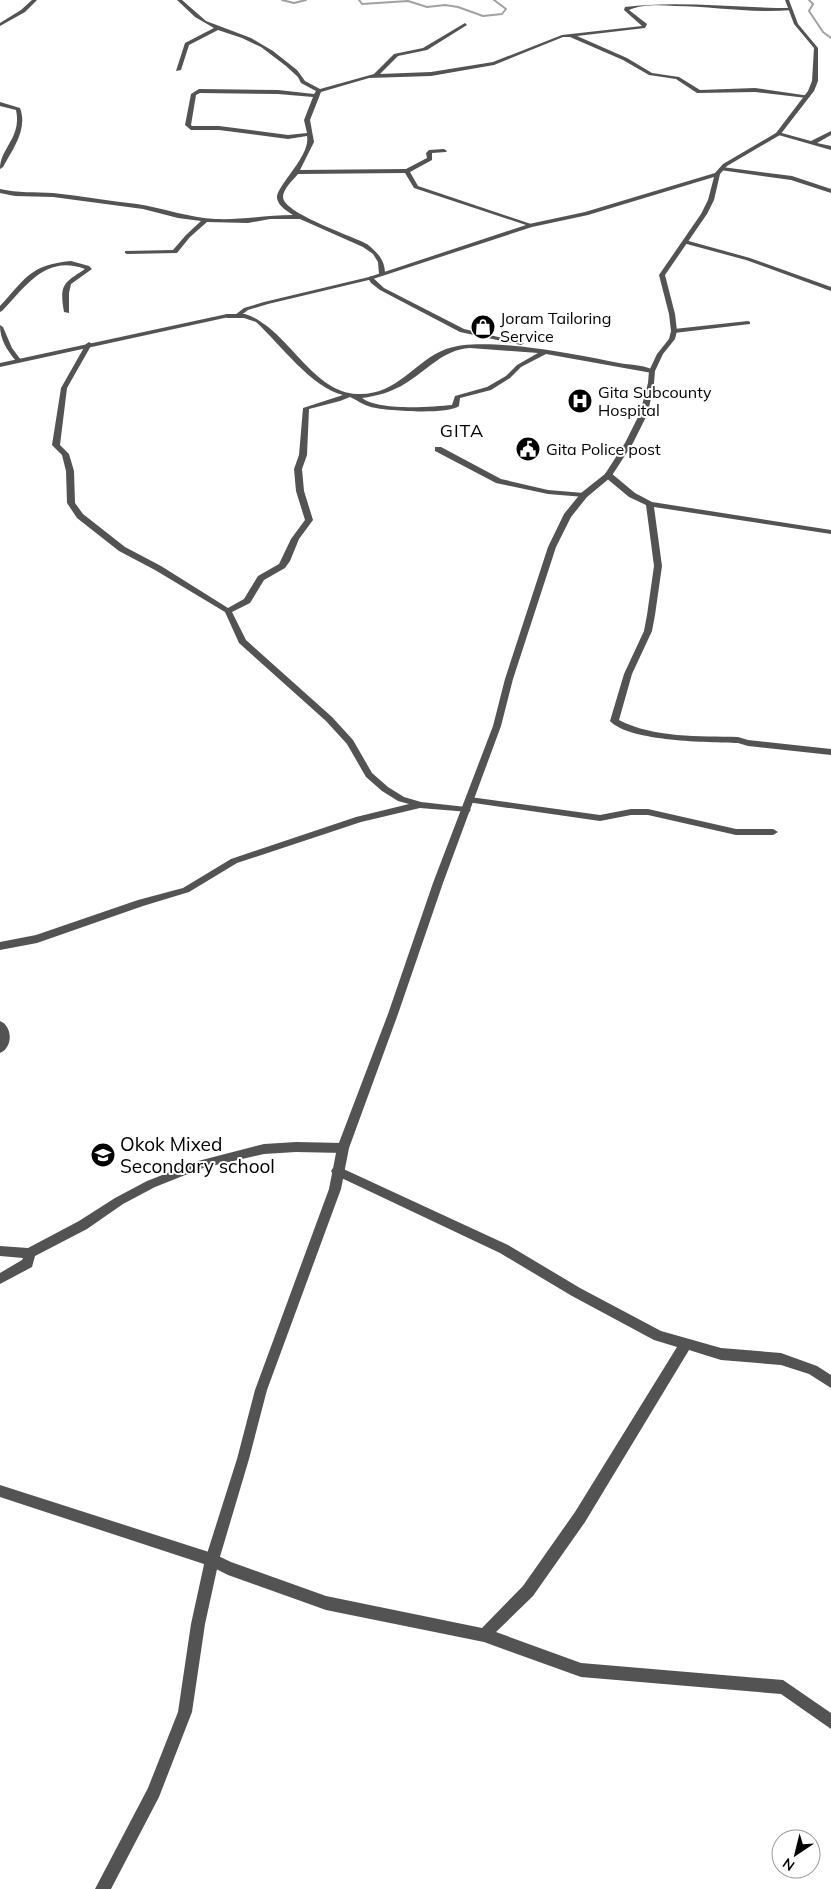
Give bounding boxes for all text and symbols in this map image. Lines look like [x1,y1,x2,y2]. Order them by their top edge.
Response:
place label: Joram Tailoring Service [500,308,611,346]
shop icon: Joram Tailoring Service [470,314,496,340]
place label: Gita Subcounty Hospital [598,382,712,420]
hospital icon: Gita Subcounty Hospital [567,388,593,414]
district label: GITA [440,419,484,442]
public building icon: Gita Police post [515,436,541,462]
place label: Gita Police post [546,439,661,459]
place label: Okok Mixed Secondary school [120,1132,275,1178]
school or university icon: Okok Mixed Secondary school [90,1142,116,1168]
north arrow [771,1829,821,1879]
text: N [779,1854,798,1875]

